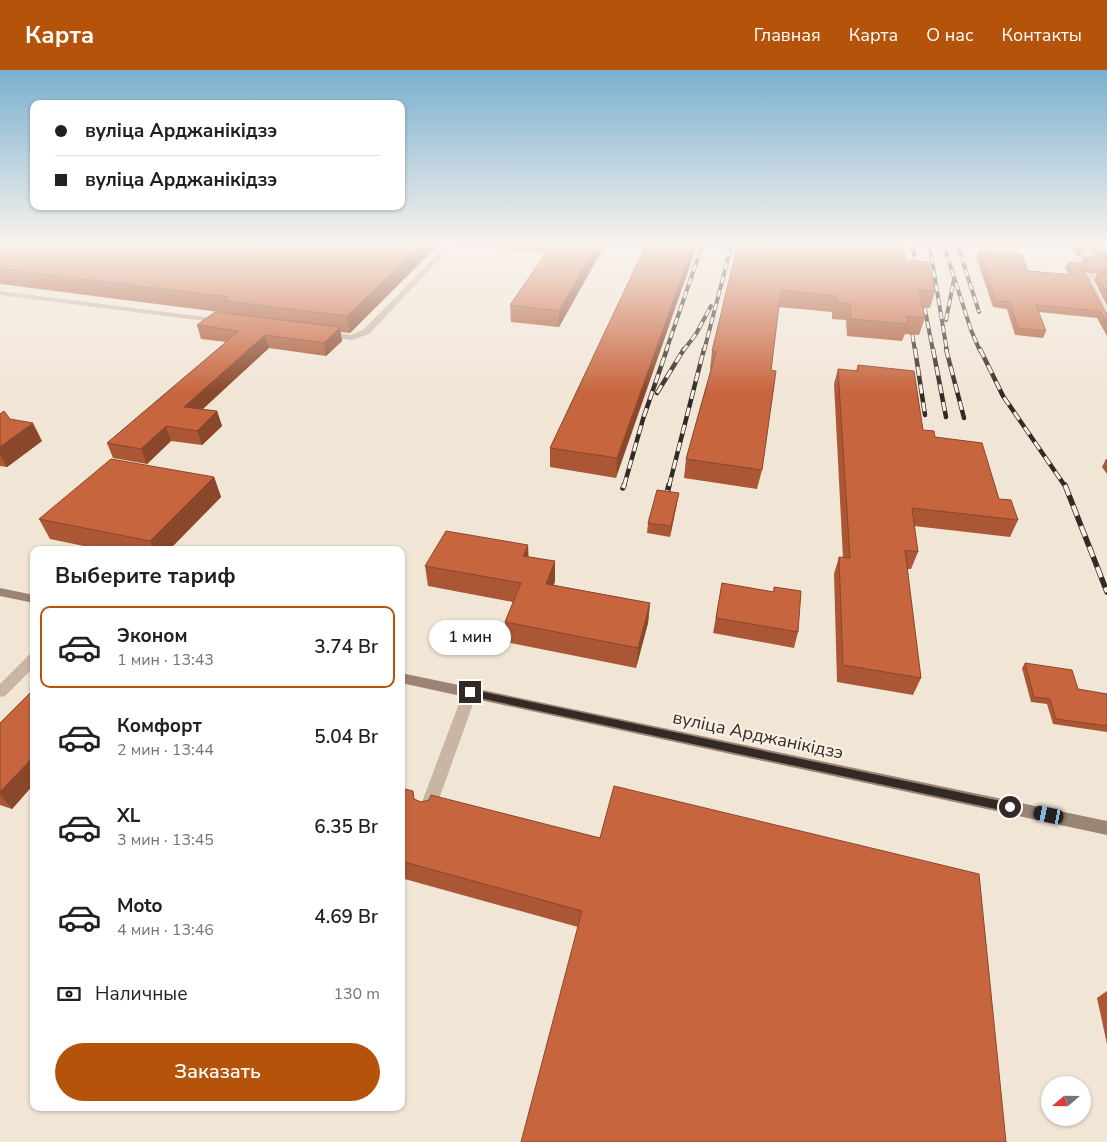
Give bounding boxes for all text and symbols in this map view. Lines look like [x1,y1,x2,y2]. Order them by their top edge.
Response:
text: Карта [25,19,94,51]
text: Главная [754,23,821,47]
text: Карта [849,23,898,47]
text: О нас [926,23,974,47]
text: Контакты [1002,23,1082,47]
text: вуліца Арджанікідзэ [85,118,277,144]
text: вуліца Арджанікідзэ [85,167,277,193]
text: Выберите тариф [55,561,236,591]
callout: 1 мин [429,620,511,654]
text: Эконом [117,623,188,649]
icon: car [57,625,102,670]
text: 1 мин [448,626,492,648]
text: 3.74 Br [314,634,378,660]
text: 1 мин · 13:43 [117,649,214,671]
route end [459,681,481,703]
street label: вуліца Арджанікідзэ [670,705,846,765]
text: Комфорт [117,713,202,739]
icon: car [57,715,102,760]
text: 5.04 Br [314,724,378,750]
text: 2 мин · 13:44 [117,739,214,761]
route start [999,796,1021,818]
text: XL [117,803,140,829]
icon: car [57,805,102,850]
car [1032,805,1065,825]
text: 6.35 Br [314,814,378,840]
text: 3 мин · 13:45 [117,829,214,851]
text: Moto [117,893,163,919]
icon: car [57,895,102,940]
text: 4.69 Br [314,904,378,930]
text: 4 мин · 13:46 [117,919,214,941]
icon: cash [55,980,83,1008]
text: Наличные [95,981,188,1007]
text: 130 m [333,983,380,1005]
button: Заказать [55,1043,380,1101]
north arrow [1041,1076,1091,1126]
map controls [1041,1076,1091,1126]

